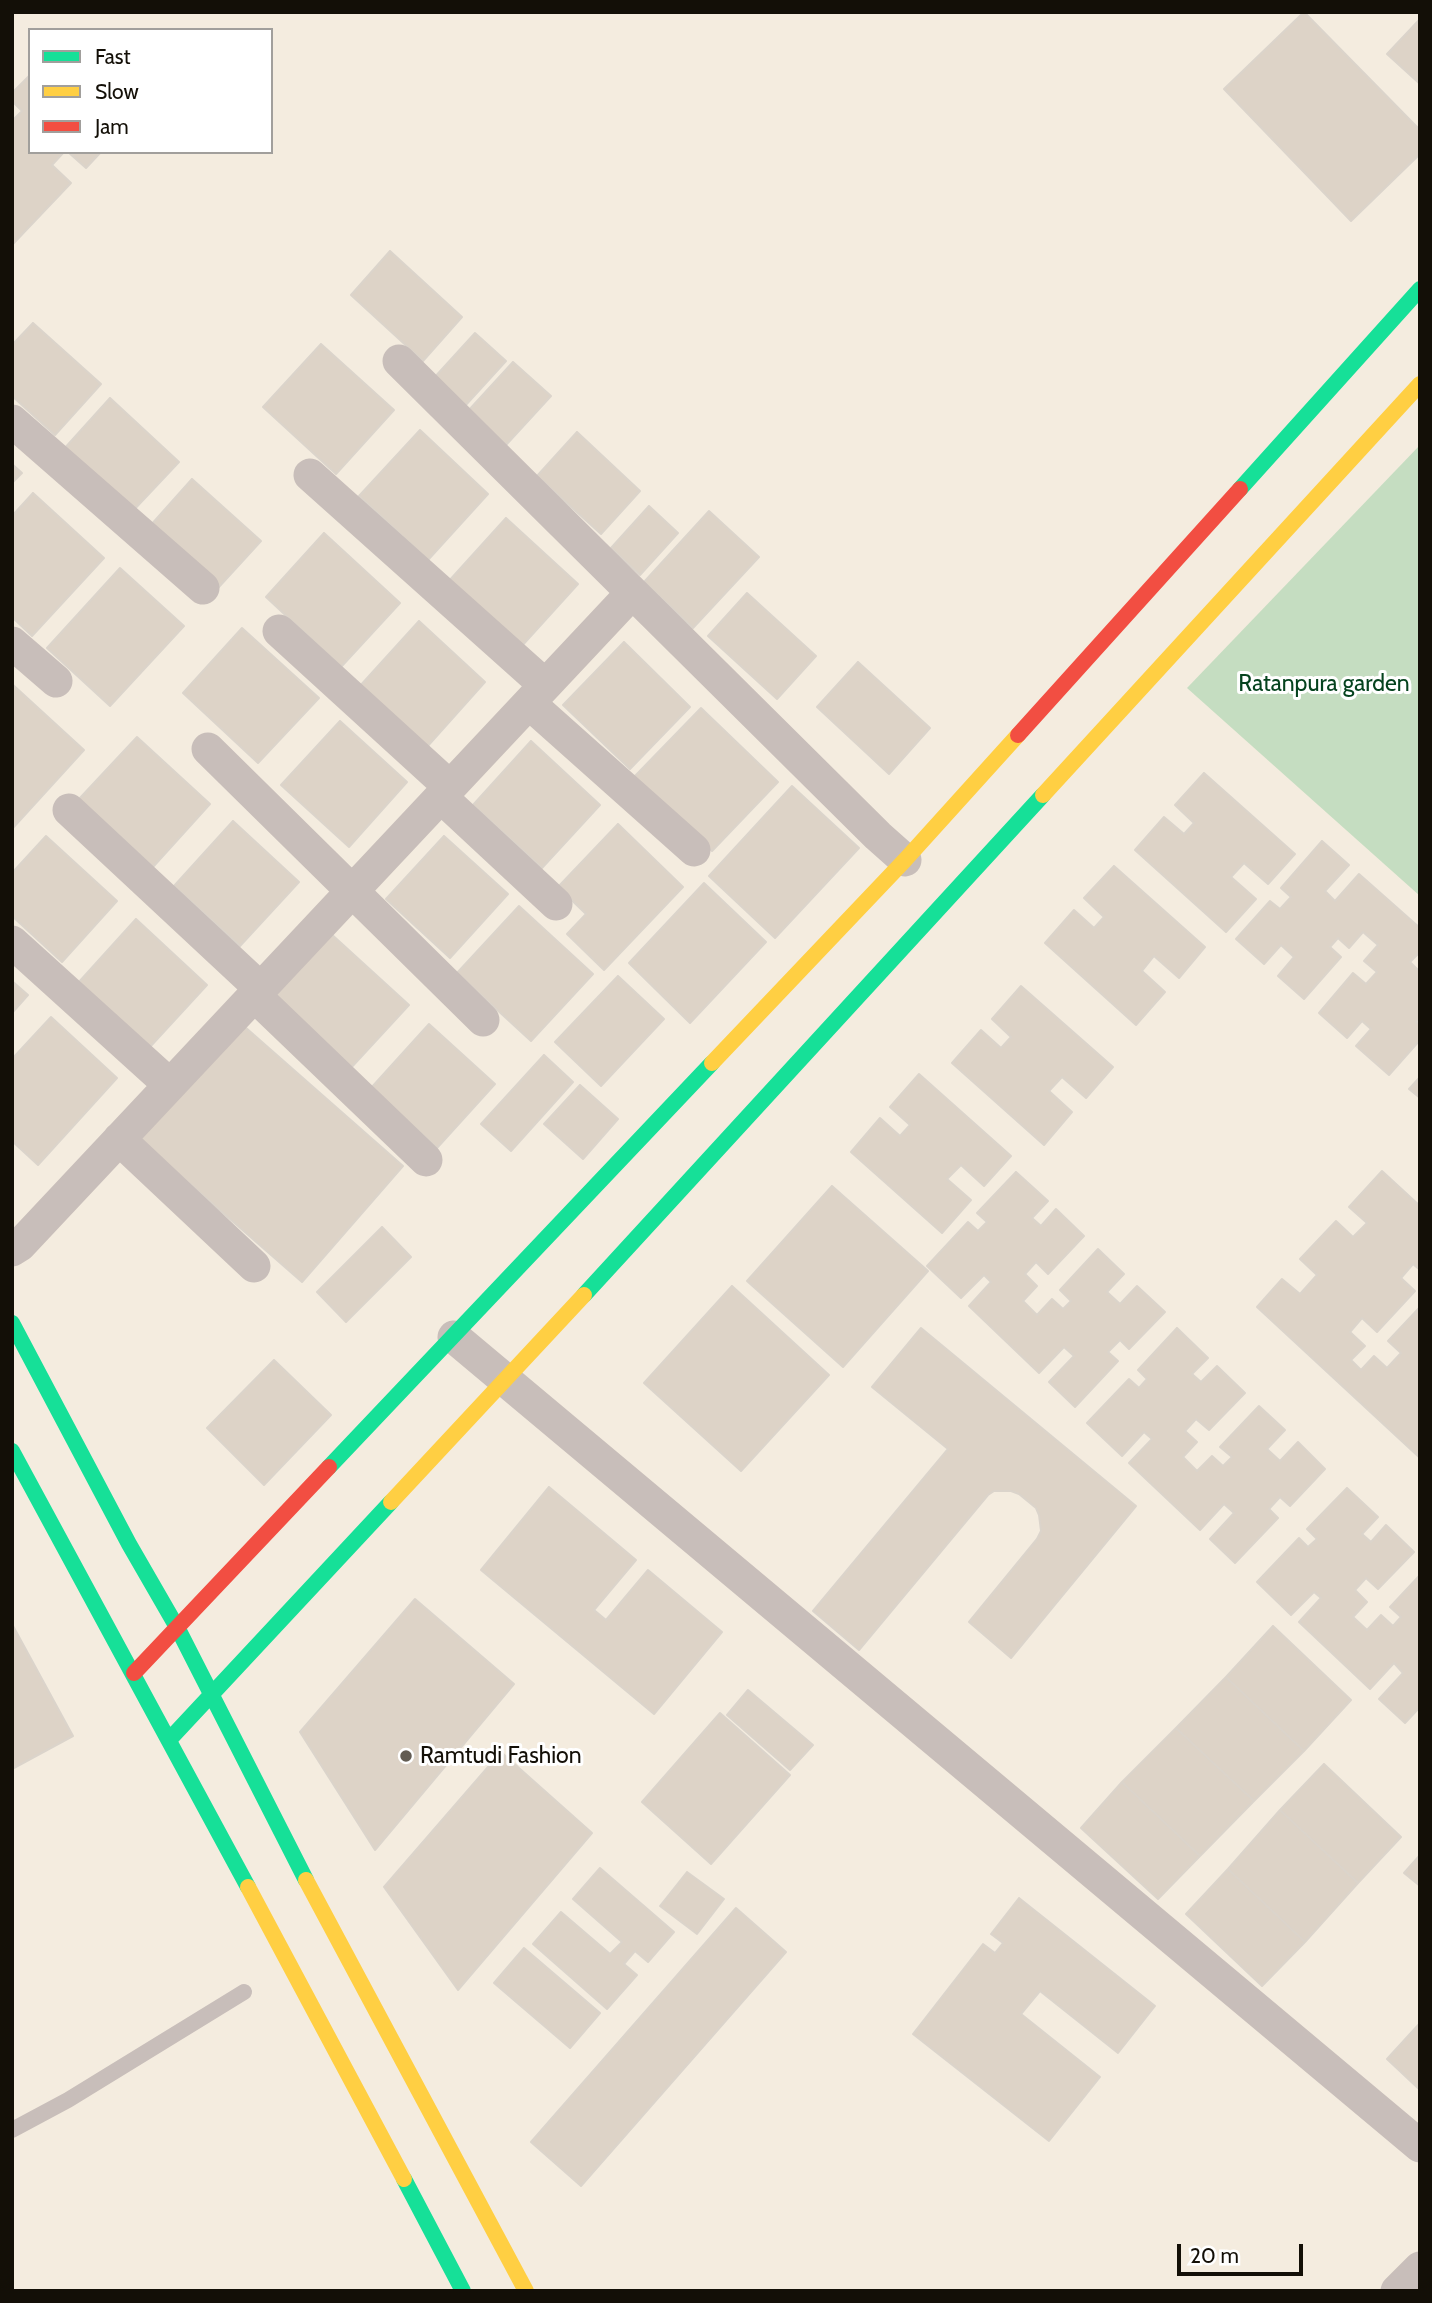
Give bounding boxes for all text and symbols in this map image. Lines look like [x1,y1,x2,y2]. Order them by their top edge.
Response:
legend [28,28,273,154]
text: Fast [95,44,131,69]
text: Slow [95,79,139,104]
text: Jam [95,114,129,139]
park label: Ratanpura garden [1238,670,1410,698]
place label: Ramtudi Fashion [420,1742,582,1770]
marker: Ramtudi Fashion [398,1748,414,1764]
scale bar [1180,2230,1306,2274]
text: 20 m [1190,2243,1239,2268]

